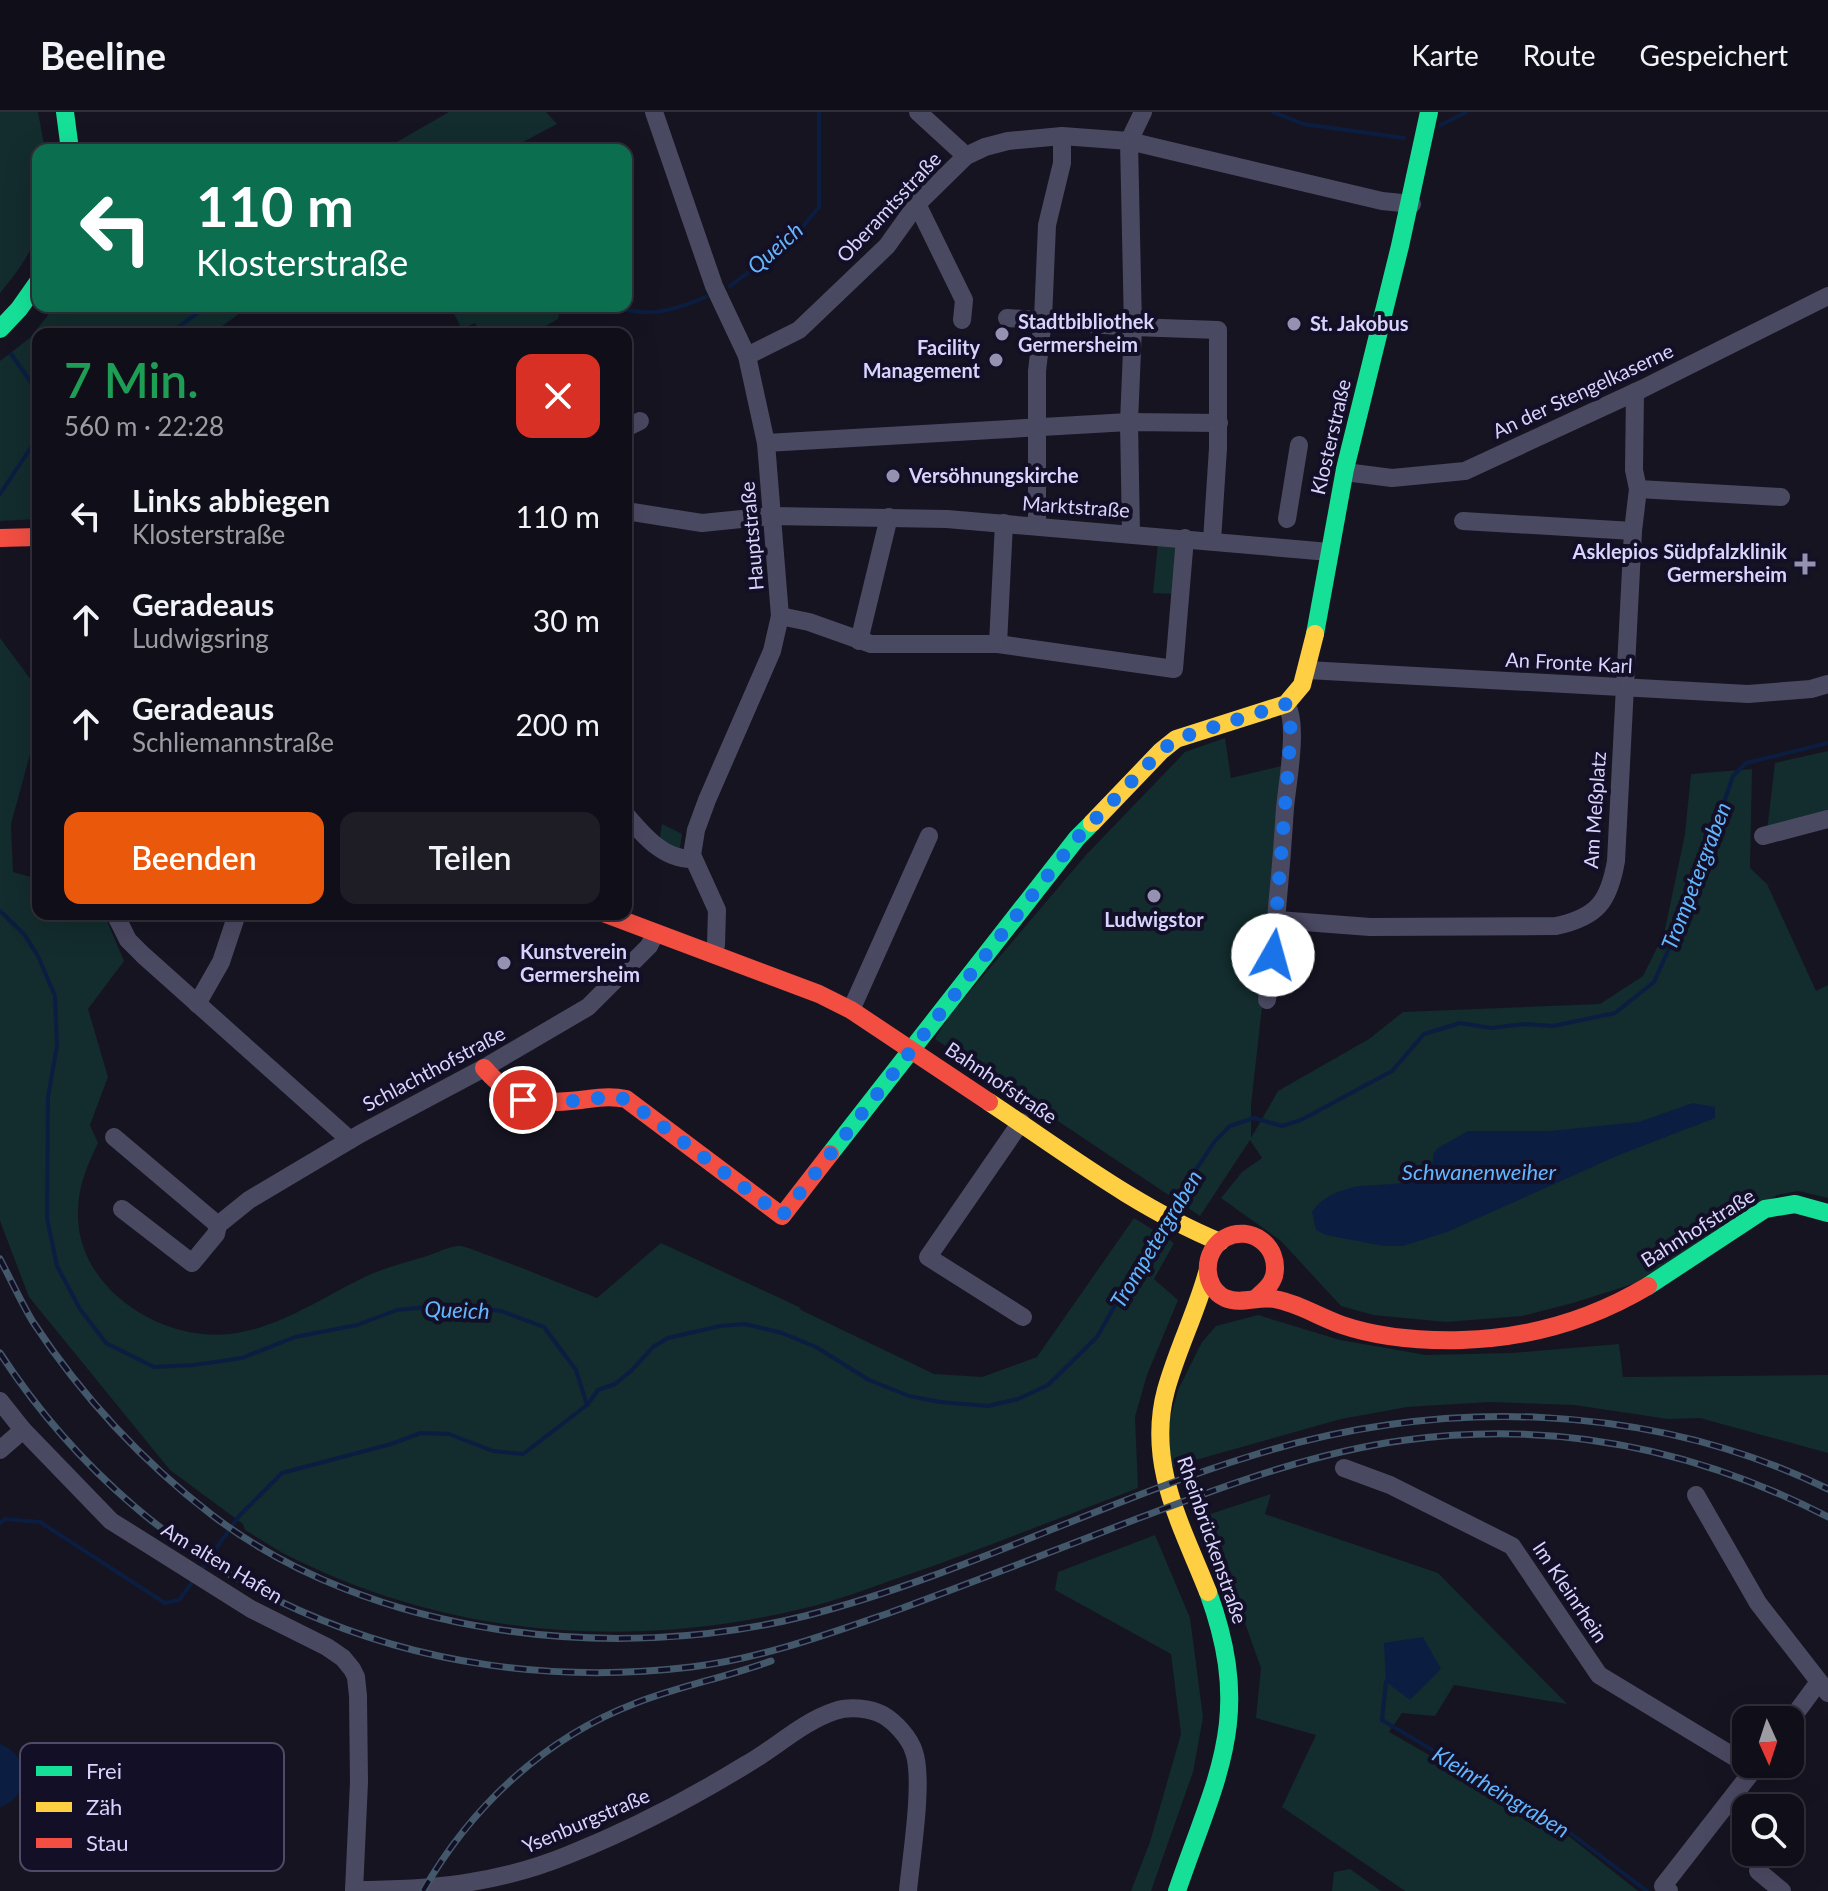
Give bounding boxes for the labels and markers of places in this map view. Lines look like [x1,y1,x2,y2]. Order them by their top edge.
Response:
place label: Stadtbibliothek Germersheim [1018,309,1154,356]
place label: St. Jakobus [1310,311,1409,335]
marker: St. Jakobus [1285,315,1303,333]
marker: Stadtbibliothek Germersheim [993,325,1011,343]
place label: Facility Management [863,335,981,382]
marker: Facility Management [987,351,1005,369]
place label: Versöhnungskirche [908,463,1079,487]
marker: Versöhnungskirche [884,467,902,485]
place label: Asklepios Südpfalzklinik Germersheim [1572,539,1787,586]
marker: Asklepios Südpfalzklinik Germersheim [1794,553,1816,575]
marker: Ludwigstor [1145,887,1163,905]
place label: Ludwigstor [1104,907,1204,931]
place label: Kunstverein Germersheim [520,939,640,986]
marker: Kunstverein Germersheim [495,954,513,972]
pin [489,1066,557,1134]

